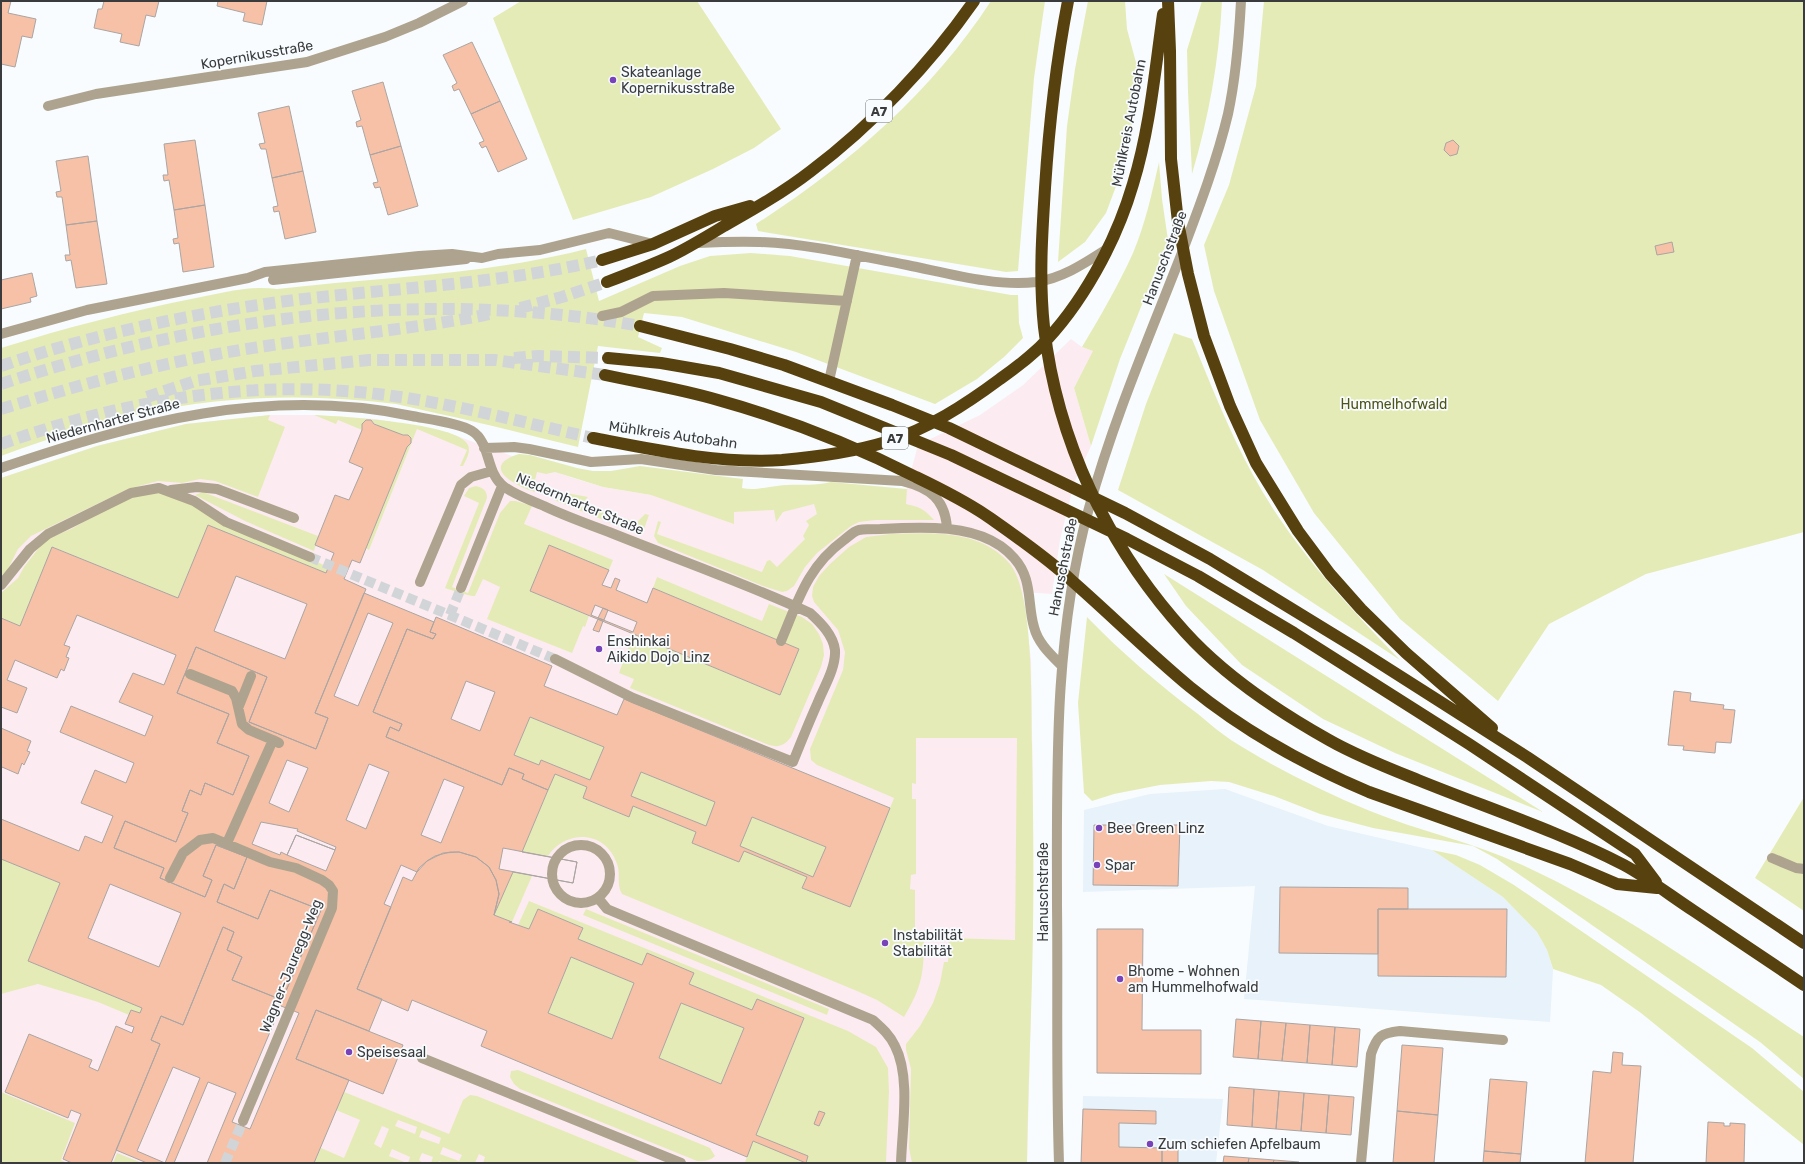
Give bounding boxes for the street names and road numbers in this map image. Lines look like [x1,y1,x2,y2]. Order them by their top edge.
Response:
street label: Kopernikusstraße [199,37,315,73]
street label: Mühlkreis Autobahn [1108,58,1150,188]
road number: A7 [866,100,892,122]
street label: Hanuschstraße [1139,208,1191,308]
street label: Niedernharter Straße [44,395,182,447]
street label: Mühlkreis Autobahn [608,418,738,452]
road number: A7 [882,427,908,449]
street label: Niedernharter Straße [513,469,647,539]
street label: Hanuschstraße [1045,516,1081,618]
street label: Hanuschstraße [1035,842,1052,942]
street label: Wagner-Jauregg-Weg [256,897,326,1035]

